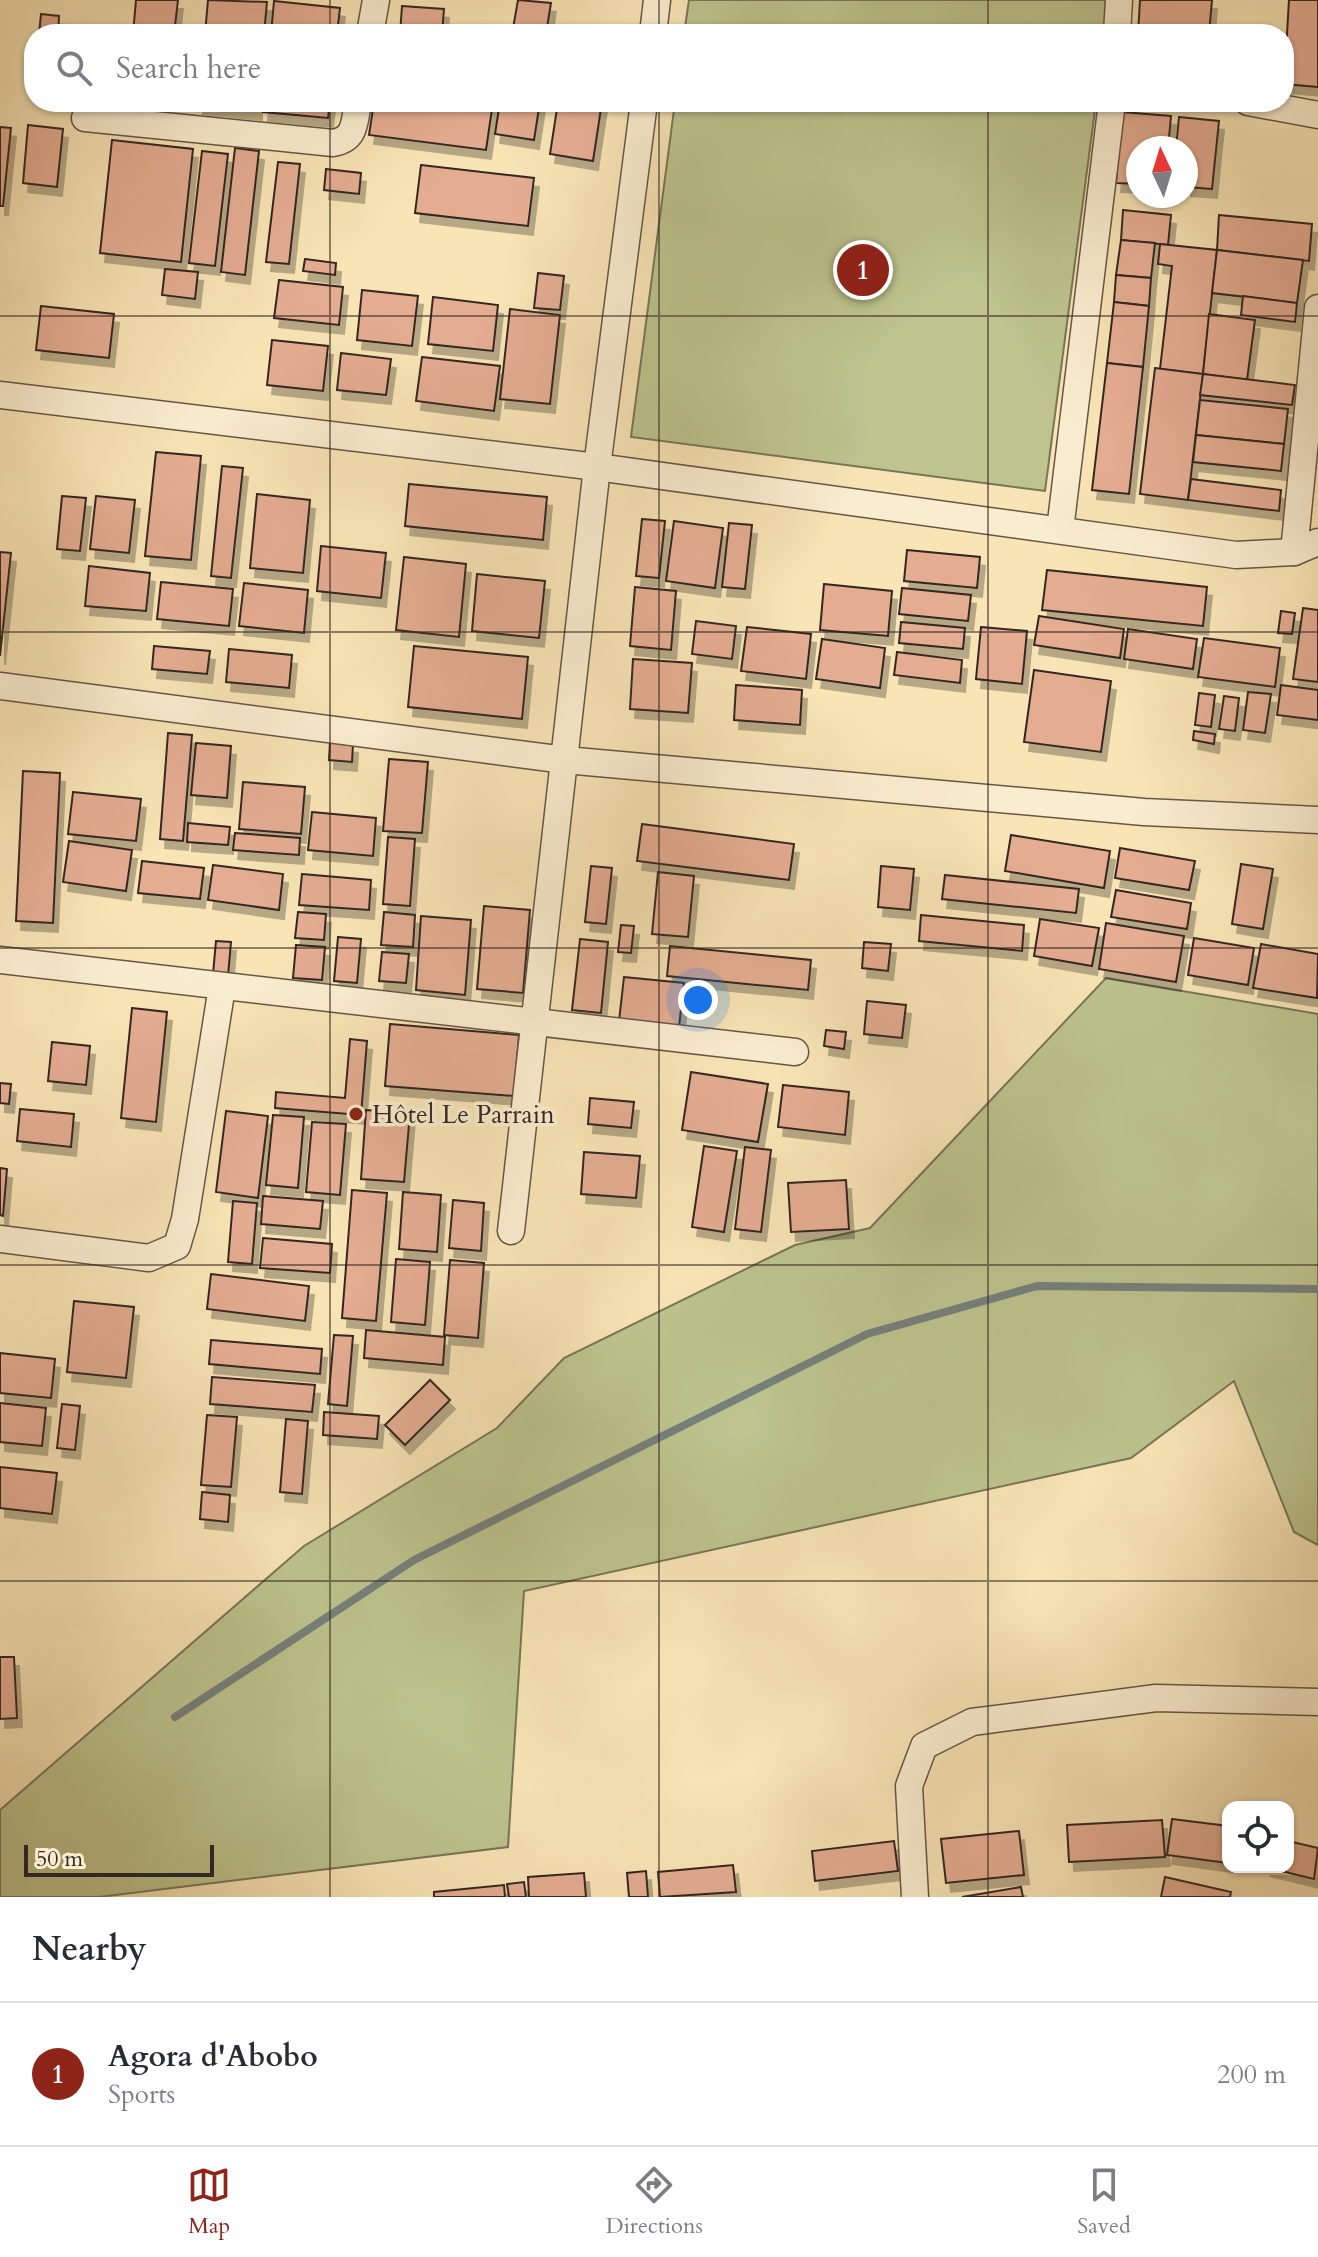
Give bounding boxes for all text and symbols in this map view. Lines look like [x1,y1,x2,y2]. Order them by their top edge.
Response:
search box [24,24,1294,112]
icon: search [52,46,96,90]
text: Search here [116,48,261,89]
north arrow [1126,136,1198,208]
pin: 1 [837,240,889,300]
your location [678,980,718,1020]
place label: Hôtel Le Parrain [372,1097,555,1132]
marker: Hôtel Le Parrain [347,1105,365,1123]
map controls [1222,1801,1294,1873]
button: locate [1222,1801,1294,1873]
scale bar [24,1841,214,1877]
text: 50 m [36,1844,83,1874]
text: Nearby [32,1926,147,1972]
text: Agora d'Abobo [108,2036,318,2077]
text: 1 [51,2057,65,2092]
text: 200 m [1217,2057,1286,2092]
text: Sports [108,2077,175,2112]
tab: Map [187,2163,231,2241]
tab: Directions [606,2163,703,2241]
tab: Saved [1077,2163,1131,2241]

